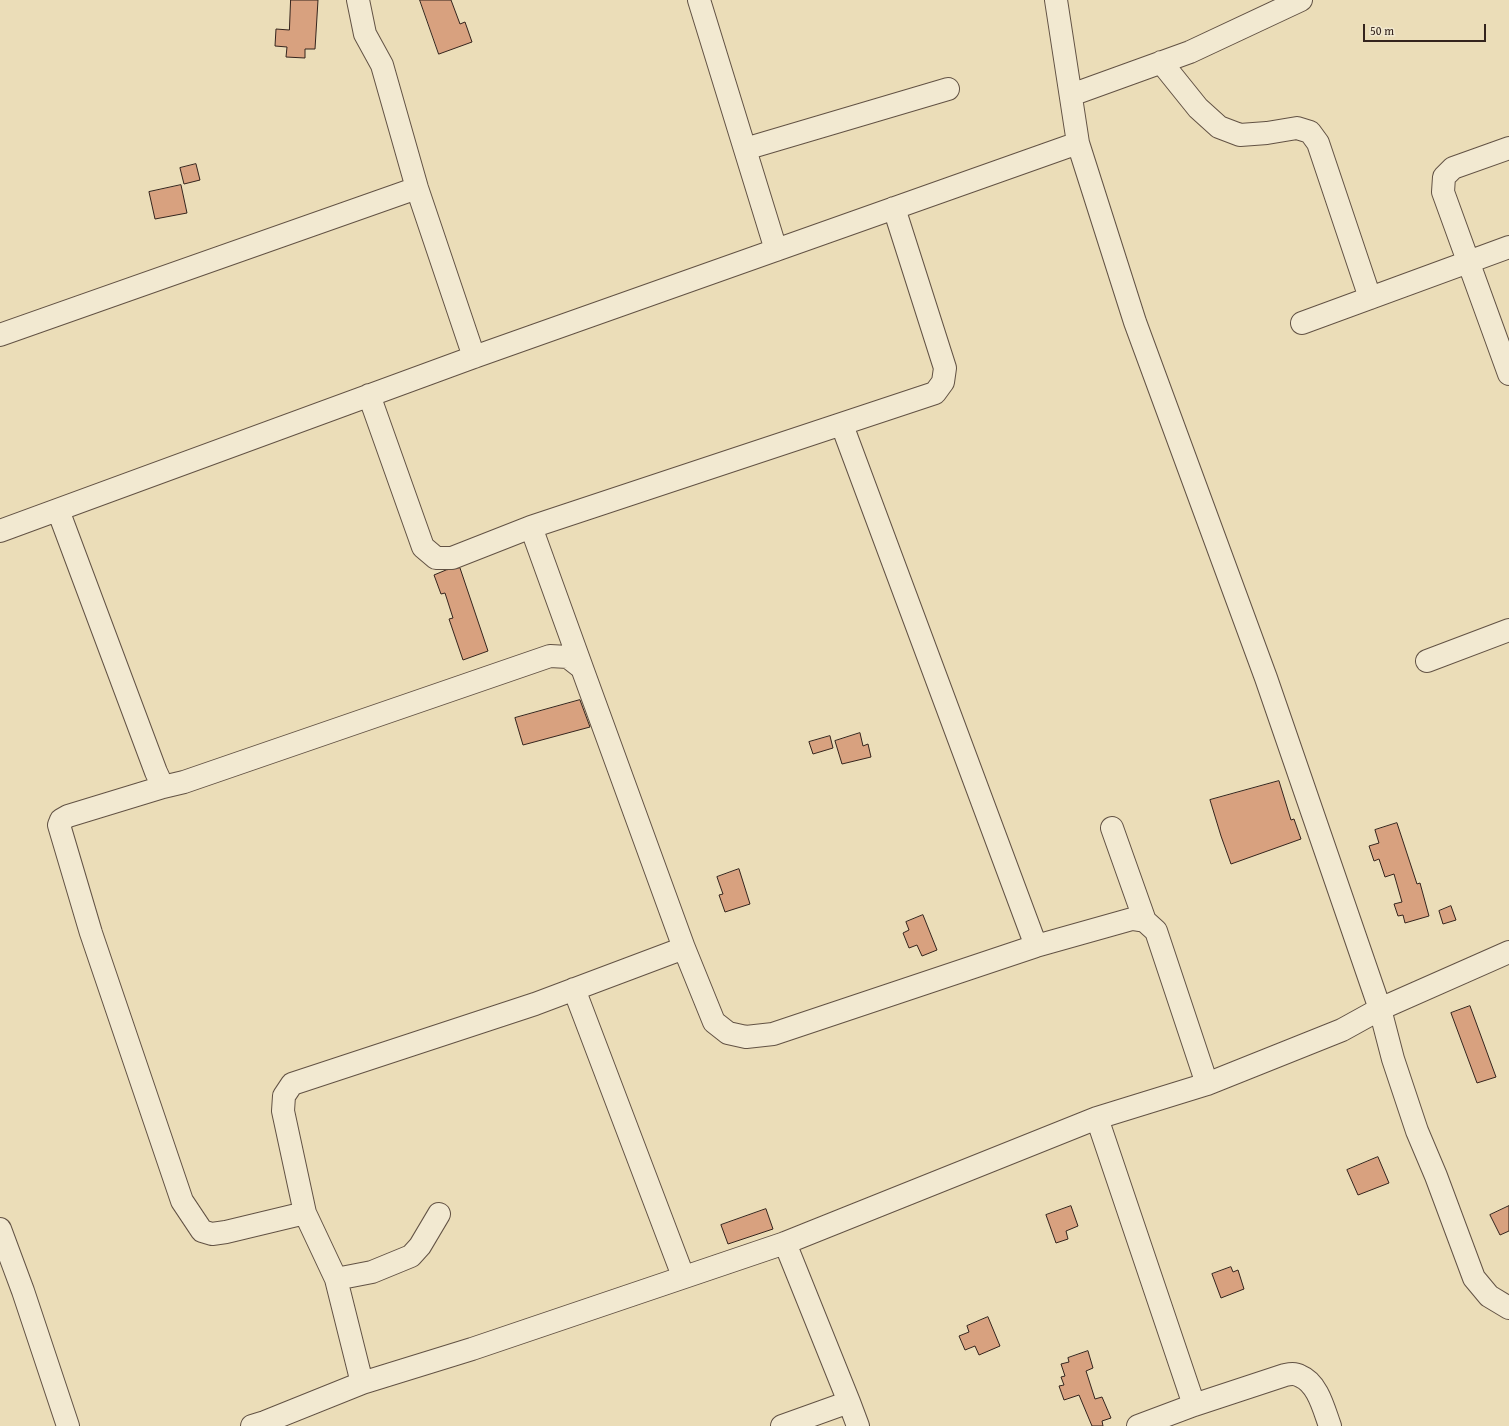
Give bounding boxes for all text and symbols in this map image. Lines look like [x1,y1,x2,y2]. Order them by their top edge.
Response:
scale bar [1365,16,1488,42]
text: 50 m [1370,22,1394,39]

